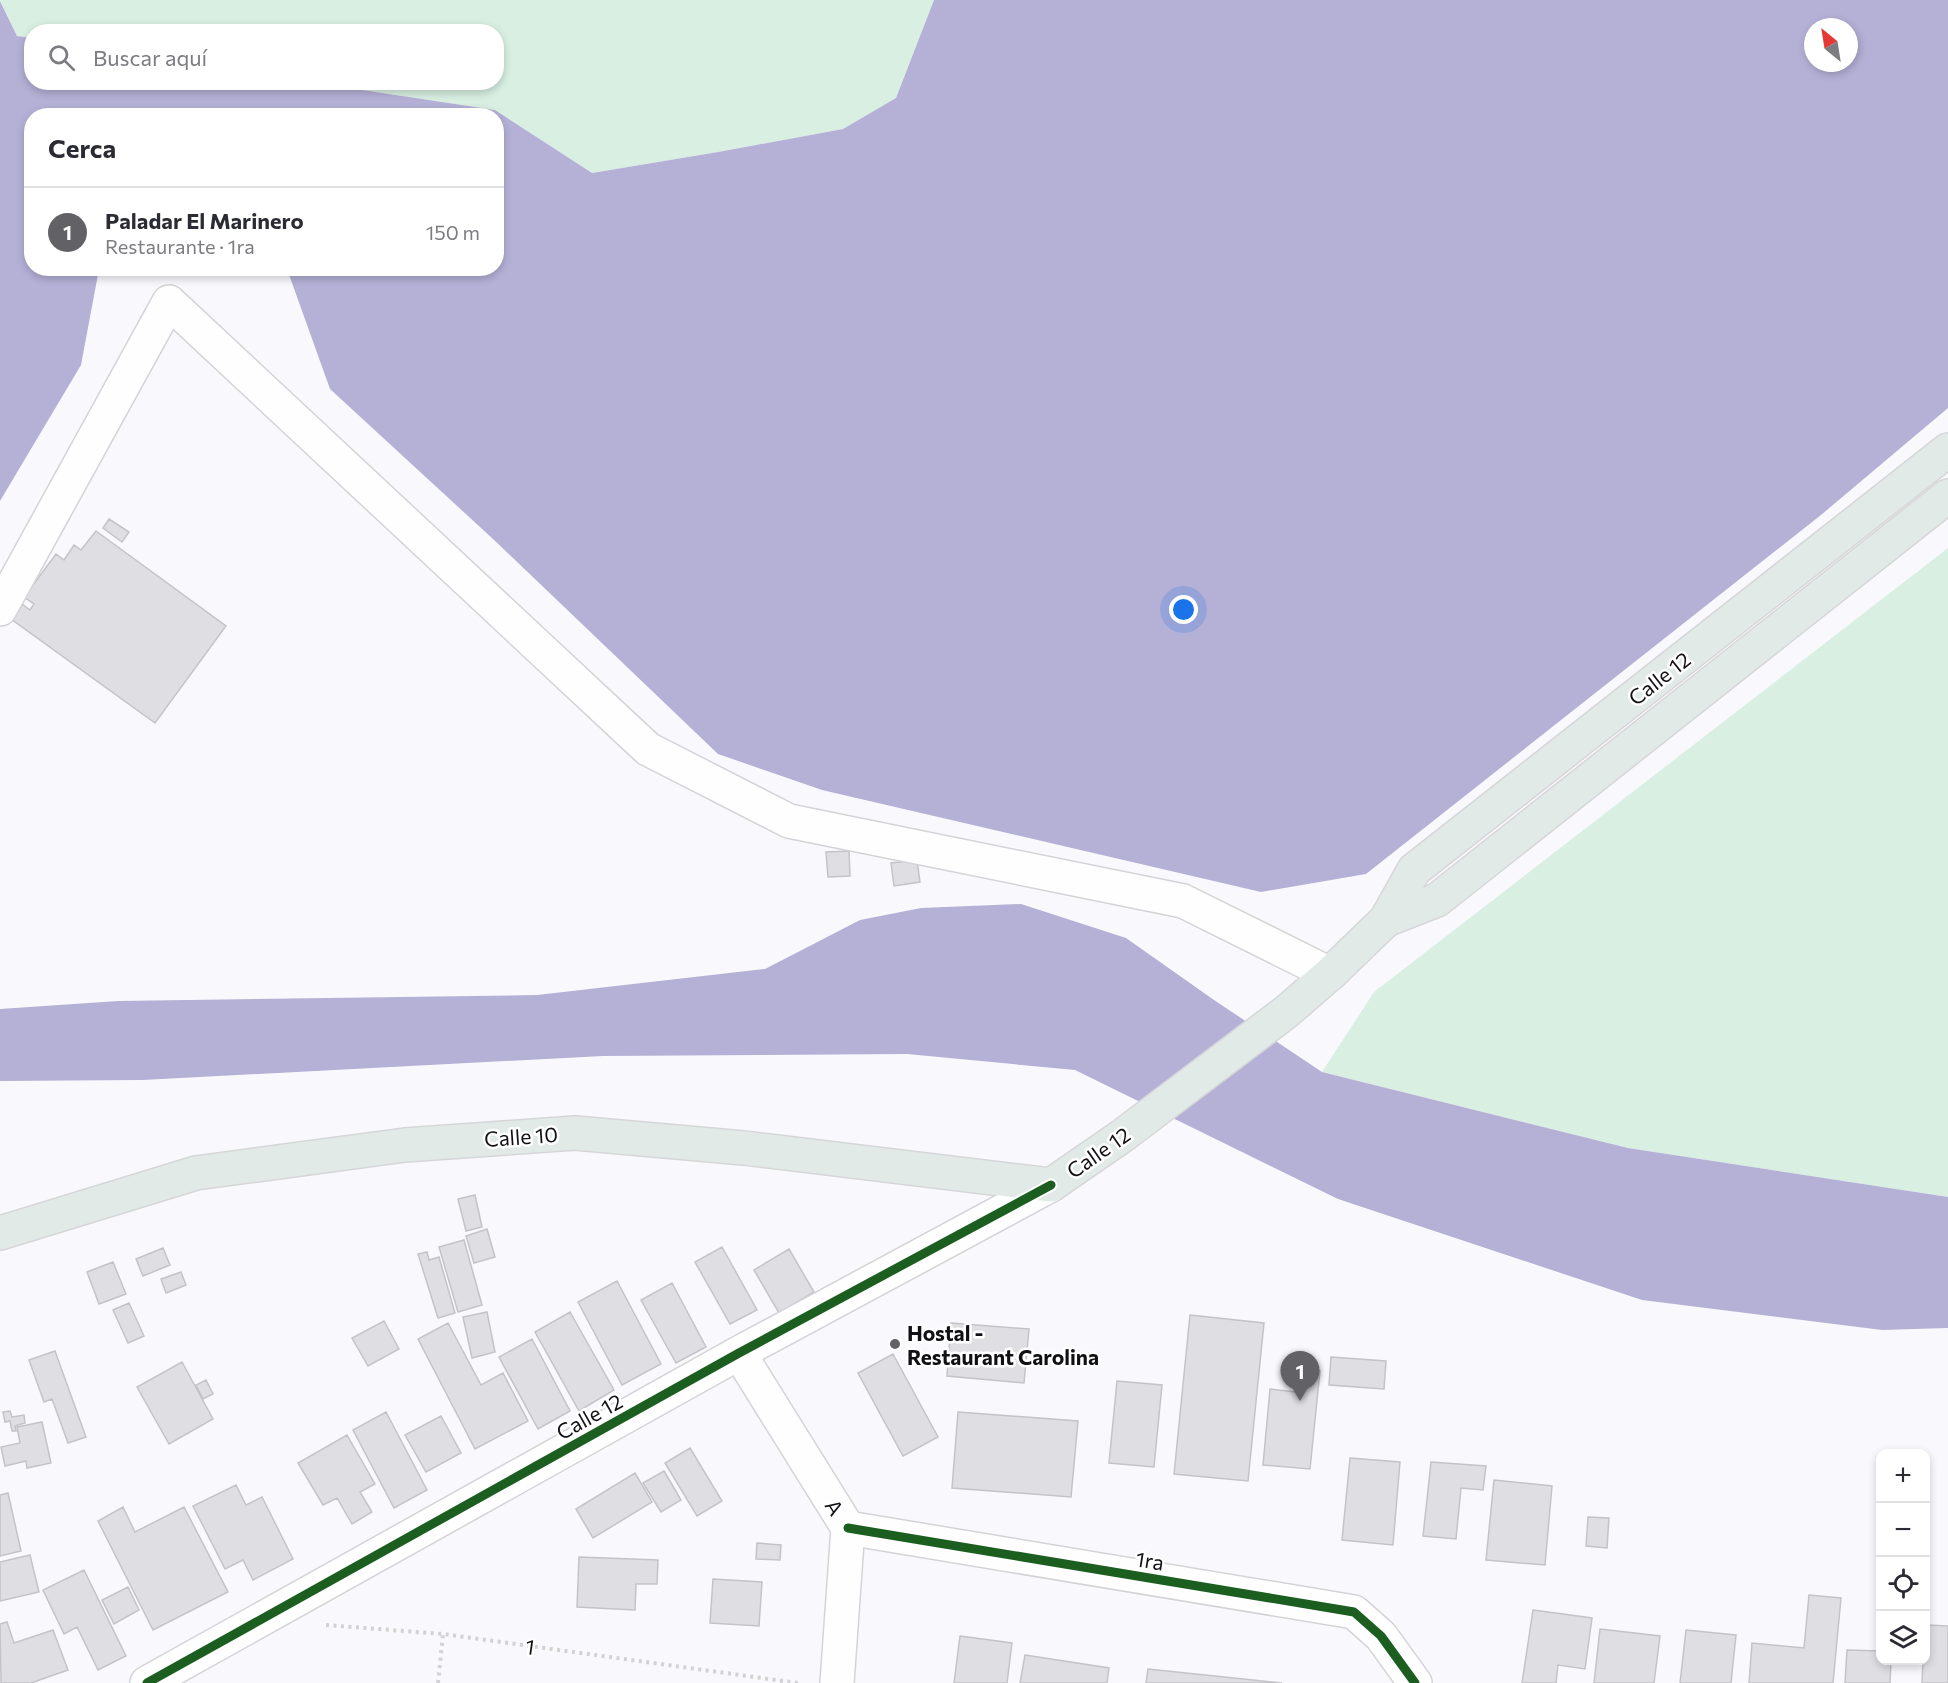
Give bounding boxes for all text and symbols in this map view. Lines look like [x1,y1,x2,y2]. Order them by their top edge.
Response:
north arrow [1804,18,1858,72]
search box [24,24,504,90]
icon: search [45,41,78,74]
text: Buscar aquí [93,44,207,71]
text: Cerca [48,132,116,163]
text: Paladar El Marinero [105,207,304,234]
text: 1 [63,220,72,244]
text: 150 m [426,220,480,244]
text: Restaurante · 1ra [105,234,255,258]
your location [1169,595,1198,624]
street label: Calle 12 [1623,646,1695,710]
street label: Calle 10 [483,1121,559,1151]
street label: Calle 12 [1061,1121,1135,1183]
place label: Hostal - Restaurant Carolina [907,1320,1099,1369]
marker: Hostal - Restaurant Carolina [888,1337,902,1351]
pin: 1 [1280,1352,1320,1401]
street label: Calle 12 [552,1388,626,1444]
map controls [1876,1449,1930,1665]
button: + [1876,1449,1930,1503]
street label: A [821,1494,849,1520]
button: − [1876,1503,1930,1557]
street label: 1ra [1134,1545,1166,1575]
button: locate [1876,1557,1930,1611]
button: layers [1876,1611,1930,1665]
street label: 1 [524,1633,536,1659]

